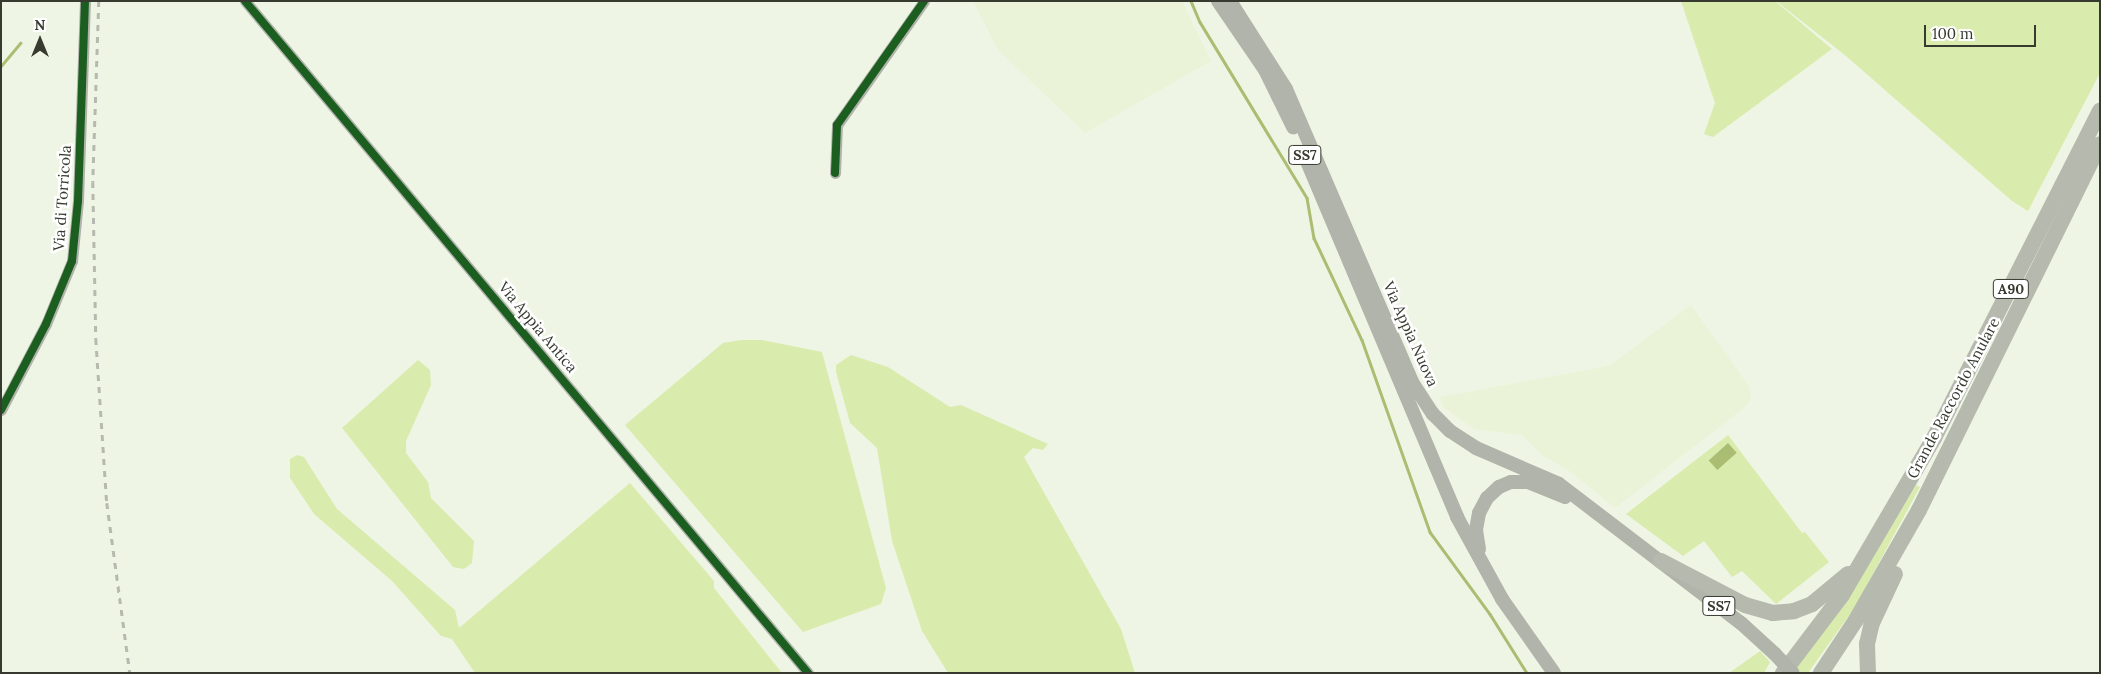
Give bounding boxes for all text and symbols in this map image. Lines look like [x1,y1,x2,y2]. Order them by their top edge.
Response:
north arrow [15,15,65,65]
scale bar [1926,15,2038,47]
text: N [35,16,45,34]
text: 100 m [1932,24,1973,43]
road number: SS7 [1288,144,1322,166]
street label: Via di Torricola [49,145,75,251]
street label: Via Appia Antica [495,278,581,376]
road number: A90 [1992,278,2030,300]
street label: Via Appia Nuova [1380,279,1442,389]
street label: Grande Raccordo Anulare [1903,315,2003,481]
road number: SS7 [1702,594,1736,618]

